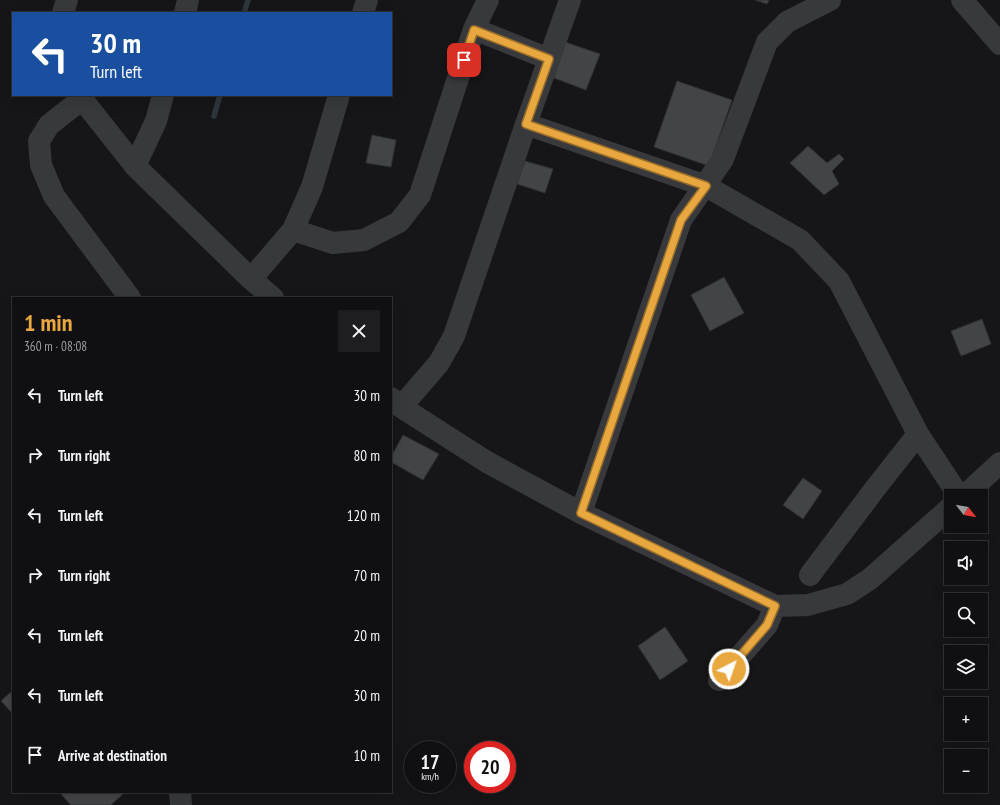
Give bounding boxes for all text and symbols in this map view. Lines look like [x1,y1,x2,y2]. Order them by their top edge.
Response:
text: 30 m [90,24,141,61]
icon: left [24,28,76,80]
pin [447,43,481,77]
icon: arrive [453,49,475,71]
text: Turn left [90,60,142,83]
text: 1 min [24,307,72,338]
button: close [338,310,380,352]
text: 360 m · 08:08 [24,338,87,355]
icon: left [24,384,46,406]
text: Turn left [58,386,103,405]
text: 30 m [354,386,380,405]
icon: right [24,444,46,466]
text: Turn right [58,446,110,465]
text: 80 m [354,446,380,465]
north arrow [944,489,988,533]
map controls [944,489,988,793]
icon: left [24,504,46,526]
text: Turn left [58,506,103,525]
text: 120 m [347,506,380,525]
button: sound [944,541,988,585]
icon: right [24,564,46,586]
text: Turn right [58,566,110,585]
text: 70 m [354,566,380,585]
button: search [944,593,988,637]
icon: left [24,624,46,646]
text: Turn left [58,626,103,645]
text: 20 m [354,626,380,645]
button: layers [944,645,988,689]
position arrow [708,648,750,690]
icon: left [24,684,46,706]
text: Turn left [58,686,103,705]
text: 30 m [354,686,380,705]
button: + [944,697,988,741]
speed limit sign: 20 [464,741,516,793]
icon: arrive [24,744,46,766]
text: Arrive at destination [58,746,167,765]
text: 10 m [354,746,380,765]
text: 17 [420,749,440,775]
button: − [944,749,988,793]
text: km/h [421,770,439,783]

